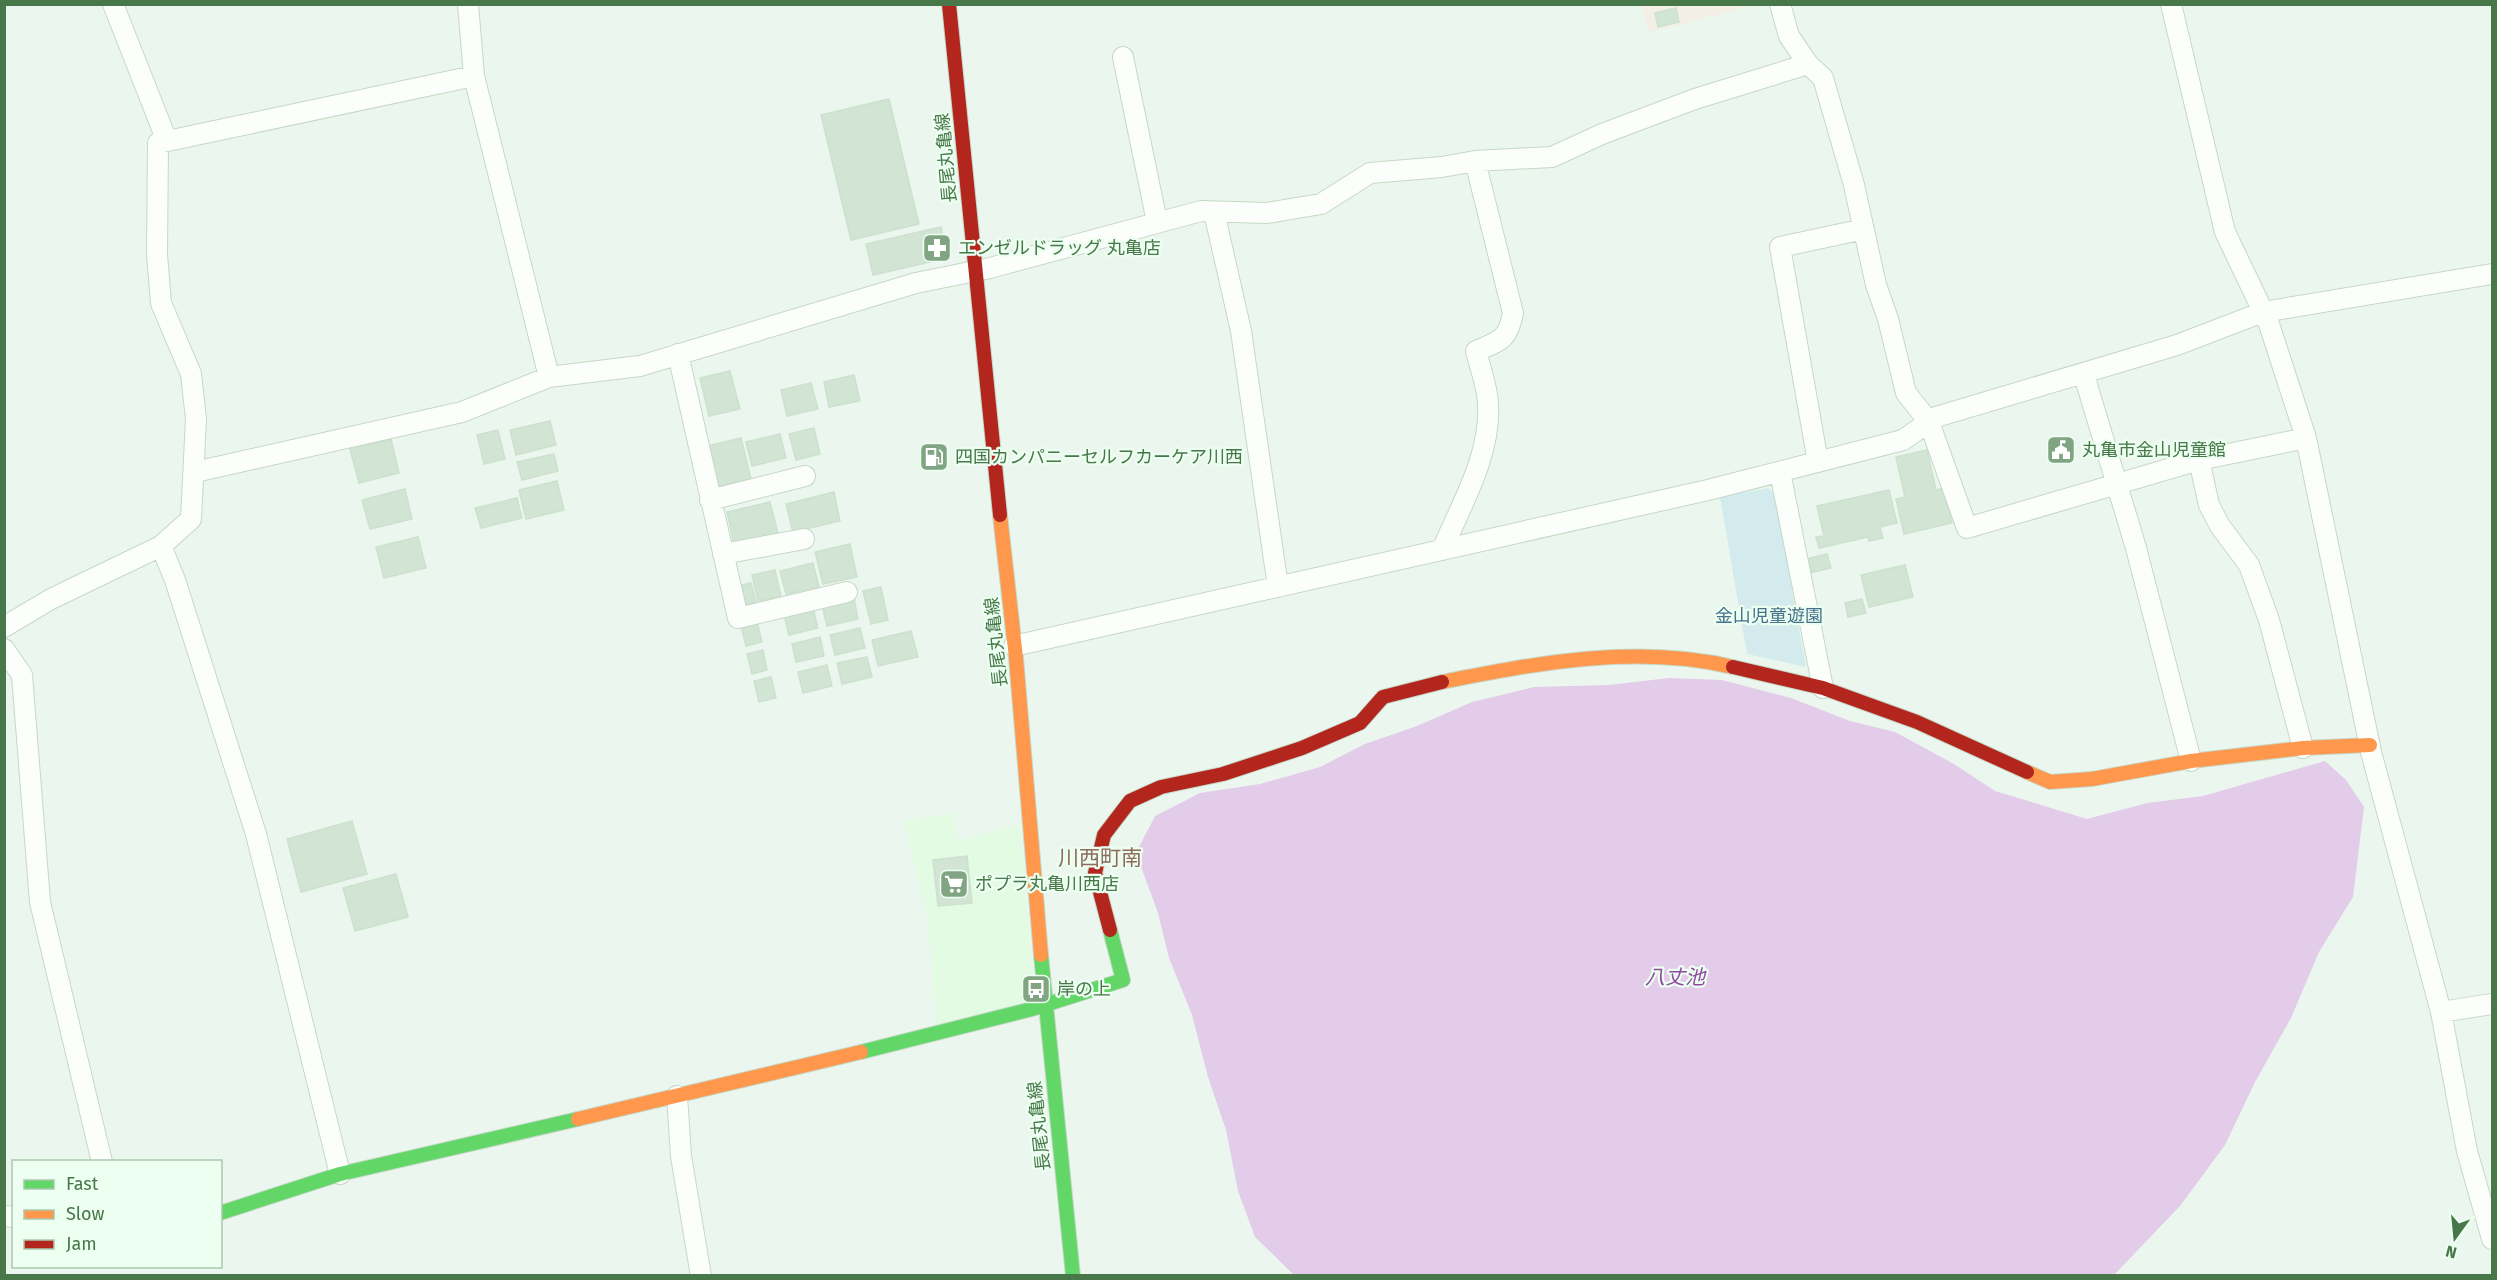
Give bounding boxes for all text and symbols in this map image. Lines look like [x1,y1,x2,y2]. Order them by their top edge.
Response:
street label: 長尾丸亀線 [931,112,961,204]
pharmacy icon: エンゼルドラッグ 丸亀店 [921,232,953,264]
place label: エンゼルドラッグ 丸亀店 [958,237,1161,259]
public building icon: 丸亀市金山児童館 [2045,434,2077,466]
place label: 丸亀市金山児童館 [2082,439,2226,461]
fuel station icon: 四国カンパニーセルフカーケア川西 [918,441,950,473]
place label: 四国カンパニーセルフカーケア川西 [955,446,1243,468]
street label: 長尾丸亀線 [980,596,1012,688]
park label: 金山児童遊園 [1715,605,1823,627]
district label: 川西町南 [1058,845,1142,871]
supermarket icon: ポプラ丸亀川西店 [938,868,970,900]
place label: ポプラ丸亀川西店 [975,873,1119,895]
water label: 八丈池 [1645,965,1707,989]
bus stop icon: 岸の上 [1020,973,1052,1005]
place label: 岸の上 [1057,978,1111,1000]
street label: 長尾丸亀線 [1023,1080,1055,1172]
legend [12,1160,222,1268]
text: Fast [66,1173,99,1195]
text: Slow [66,1203,105,1225]
north arrow [2425,1208,2485,1268]
text: Jam [66,1233,97,1255]
text: N [2444,1241,2459,1263]

